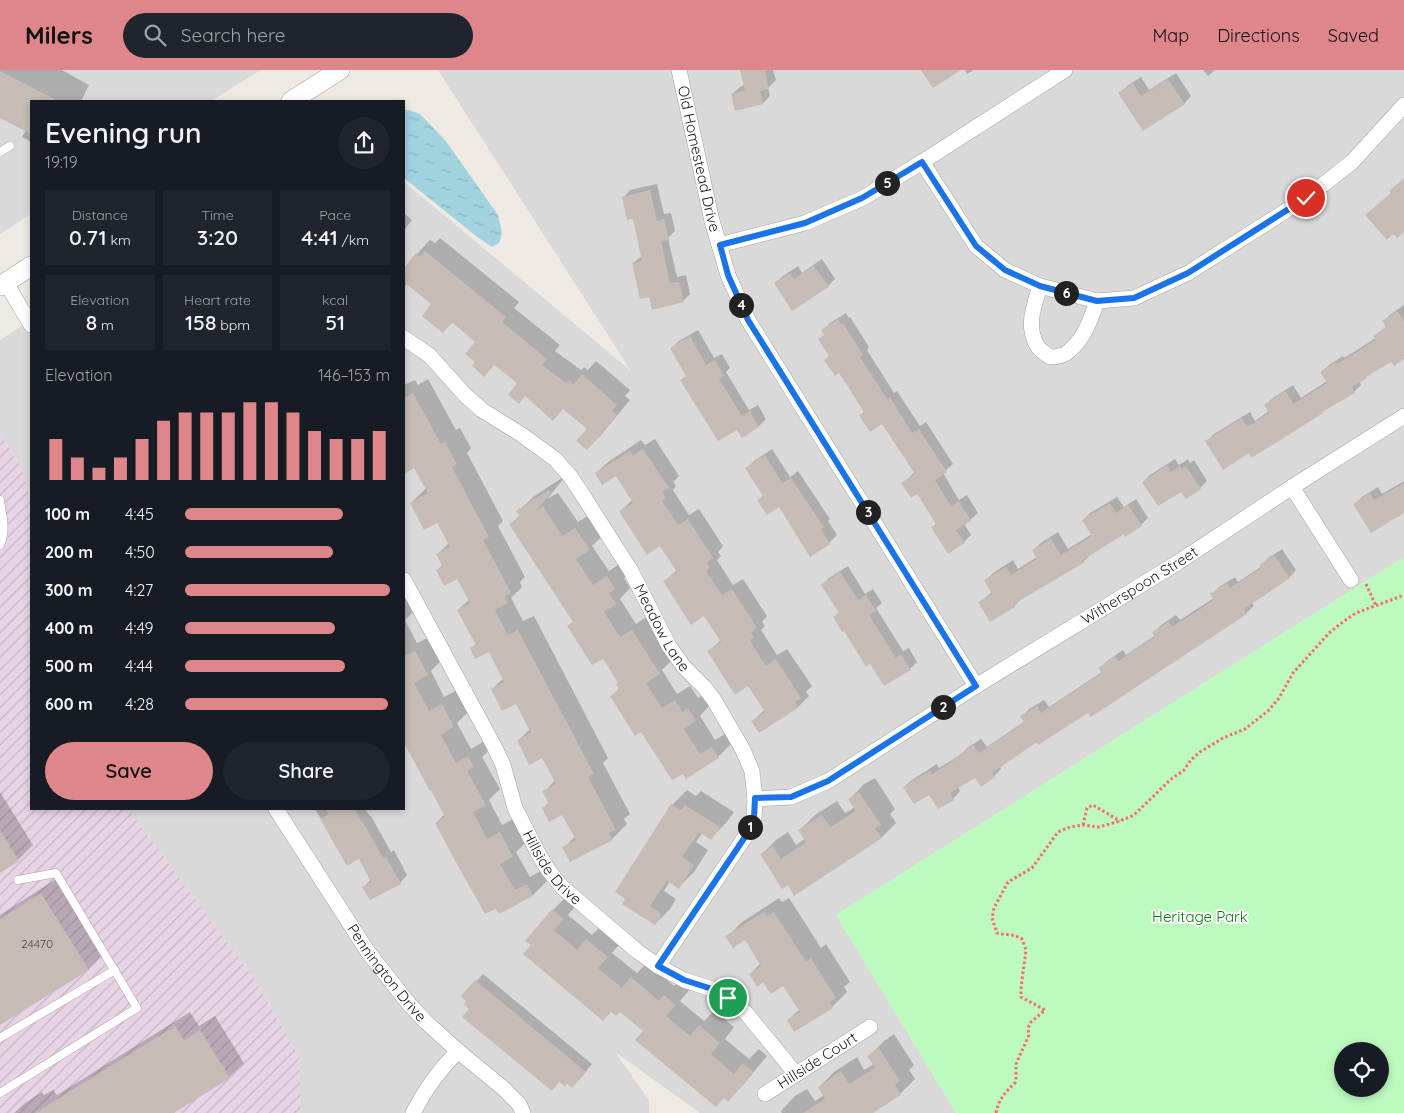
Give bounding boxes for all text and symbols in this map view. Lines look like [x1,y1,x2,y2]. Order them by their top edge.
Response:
search box [123,13,473,58]
text: Milers [25,20,93,50]
icon: search [141,21,169,49]
text: Search here [181,23,286,47]
text: Map [1152,24,1189,47]
text: Directions [1217,24,1300,47]
text: Saved [1328,24,1379,47]
street label: Old Homestead Drive [674,84,725,234]
text: Evening run [45,115,202,150]
button: share [338,117,390,169]
text: 19:19 [45,152,78,172]
pin: 5 [874,170,900,196]
text: 5 [883,174,892,192]
pin [1285,177,1327,219]
icon: check [1292,184,1320,212]
text: Distance [72,206,128,224]
text: Time [201,206,234,224]
text: Pace [319,206,351,224]
text: 0.71 [69,224,107,250]
text: 3:20 [197,224,238,250]
text: 4:41 [301,224,338,250]
text: km [107,231,131,249]
text: /km [338,231,369,249]
pin: 6 [1054,280,1078,306]
text: 6 [1063,284,1070,302]
text: Elevation [70,291,129,309]
text: Heart rate [184,291,251,309]
text: kcal [322,291,348,309]
pin: 4 [728,292,754,318]
text: 4 [737,296,746,314]
text: 8 [86,309,97,335]
text: 158 [185,309,216,335]
text: 51 [325,309,345,335]
text: m [97,316,114,334]
text: bpm [216,316,250,334]
text: Elevation [45,365,112,385]
text: 146–153 m [318,365,390,385]
pin: 3 [856,500,880,524]
text: 3 [865,503,872,521]
text: 100 m [45,504,90,524]
text: 4:45 [125,504,154,524]
text: 200 m [45,542,93,562]
text: 4:50 [125,542,155,562]
street label: Witherspoon Street [1077,542,1201,628]
text: 300 m [45,580,92,600]
text: 4:27 [125,580,153,600]
street label: Meadow Lane [630,581,694,675]
text: 400 m [45,618,93,638]
text: 4:49 [125,618,153,638]
text: 500 m [45,656,93,676]
text: 4:44 [125,656,153,676]
text: 600 m [45,694,93,714]
text: 4:28 [125,694,154,714]
pin: 2 [930,694,956,720]
text: 2 [940,698,947,716]
button: Save [45,742,213,800]
button: Share [223,742,390,800]
pin: 1 [738,814,762,840]
text: 1 [748,818,753,836]
street label: Hillside Drive [519,827,586,909]
park label: Heritage Park [1152,907,1248,926]
street label: Pennington Drive [343,920,431,1026]
house number: 24470 [21,936,53,951]
pin [707,977,749,1019]
icon: arrive [714,984,742,1012]
street label: Hillside Court [773,1028,861,1093]
map controls [1334,1042,1389,1097]
button: locate [1334,1042,1389,1097]

